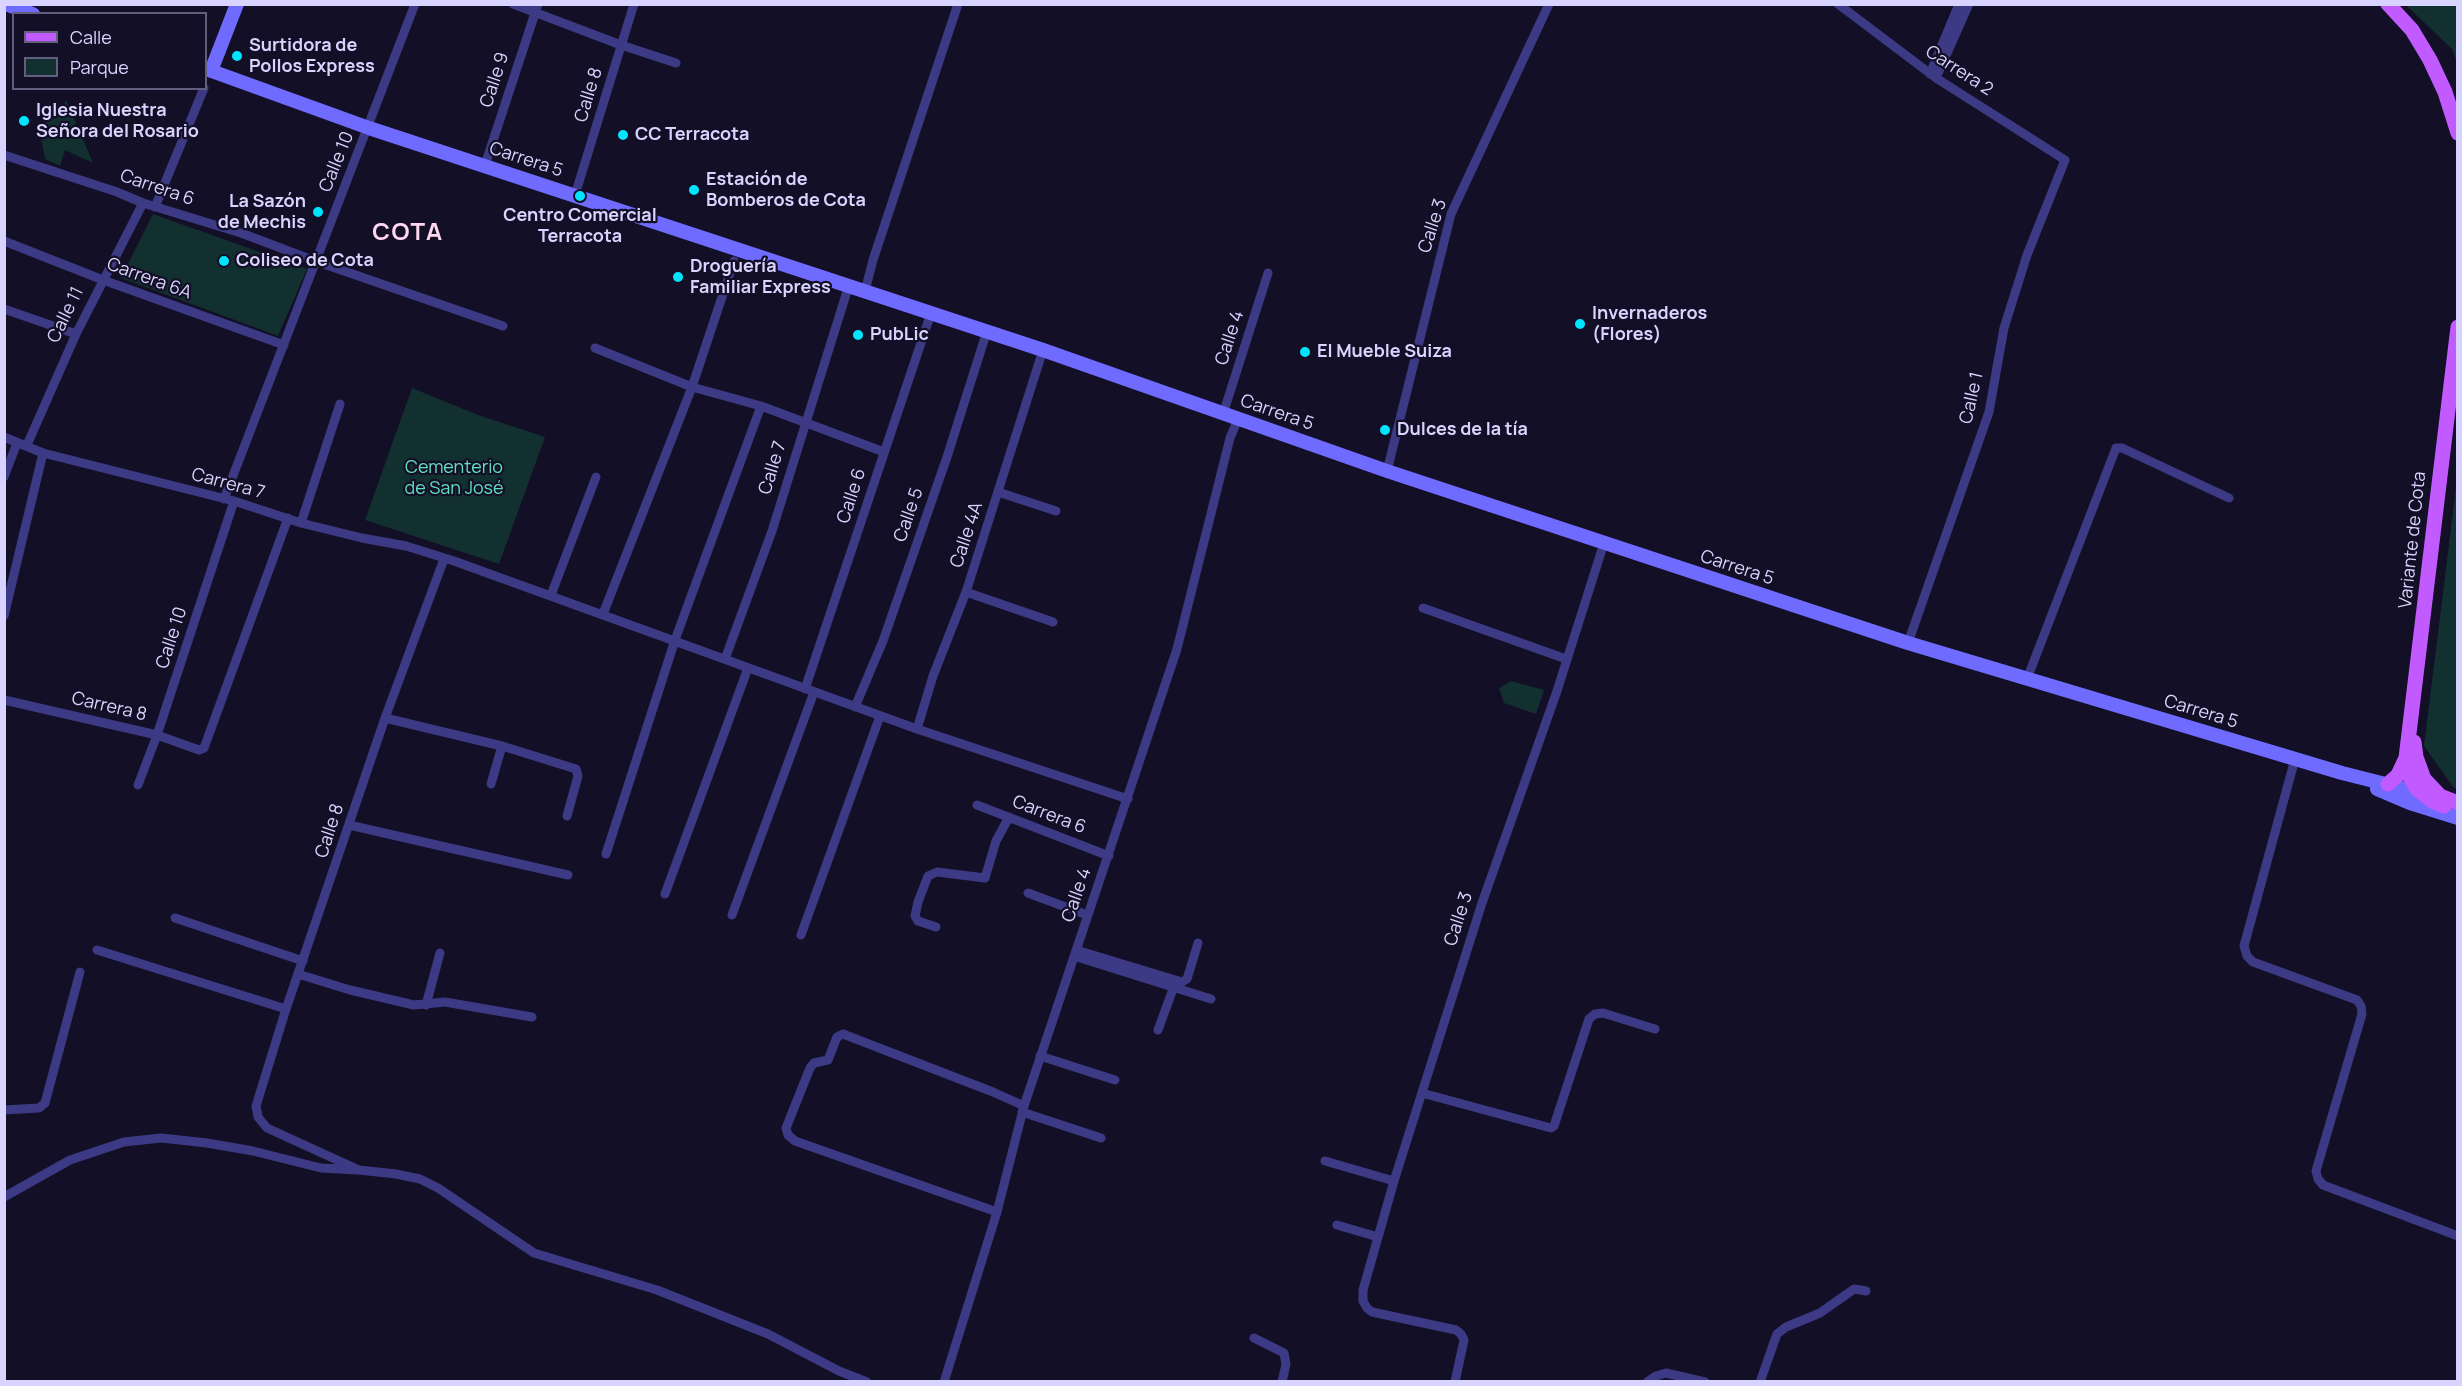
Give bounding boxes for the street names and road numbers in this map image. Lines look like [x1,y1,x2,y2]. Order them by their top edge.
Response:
street label: Carrera 2 [1921,41,1997,101]
street label: Calle 9 [476,50,514,110]
street label: Calle 8 [571,65,607,125]
street label: Calle 10 [315,129,359,195]
street label: Carrera 5 [486,138,566,182]
street label: Carrera 6 [117,165,197,211]
street label: Calle 3 [1414,196,1452,256]
street label: Carrera 6A [104,254,194,304]
street label: Calle 11 [43,284,89,346]
street label: Calle 4 [1211,308,1249,368]
street label: Calle 1 [1956,370,1988,426]
street label: Carrera 5 [1237,390,1317,436]
street label: Calle 7 [755,439,791,497]
street label: Carrera 7 [189,464,267,504]
street label: Calle 6 [833,466,871,526]
street label: Variante de Cota [2395,470,2431,610]
street label: Calle 5 [890,485,928,545]
street label: Calle 4A [946,500,988,570]
street label: Carrera 5 [1697,546,1777,590]
street label: Calle 10 [152,605,192,671]
street label: Carrera 8 [69,688,149,726]
street label: Carrera 5 [2161,691,2241,733]
street label: Carrera 6 [1009,791,1089,839]
street label: Calle 8 [311,801,349,861]
street label: Calle 4 [1058,865,1096,925]
street label: Calle 3 [1440,889,1478,949]

